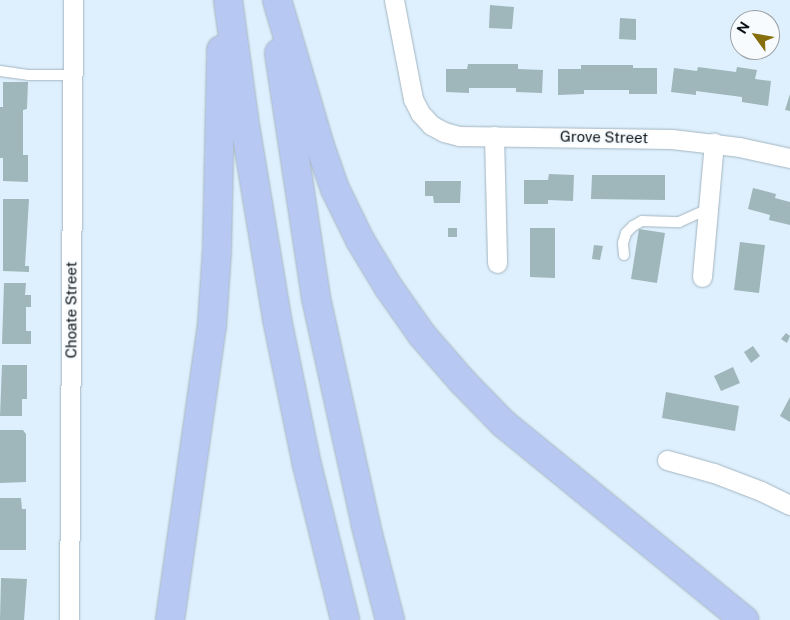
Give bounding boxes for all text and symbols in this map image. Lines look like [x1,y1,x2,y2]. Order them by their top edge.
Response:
north arrow [730,10,780,60]
text: N [733,19,753,36]
street label: Grove Street [560,127,648,147]
street label: Choate Street [62,262,80,358]

